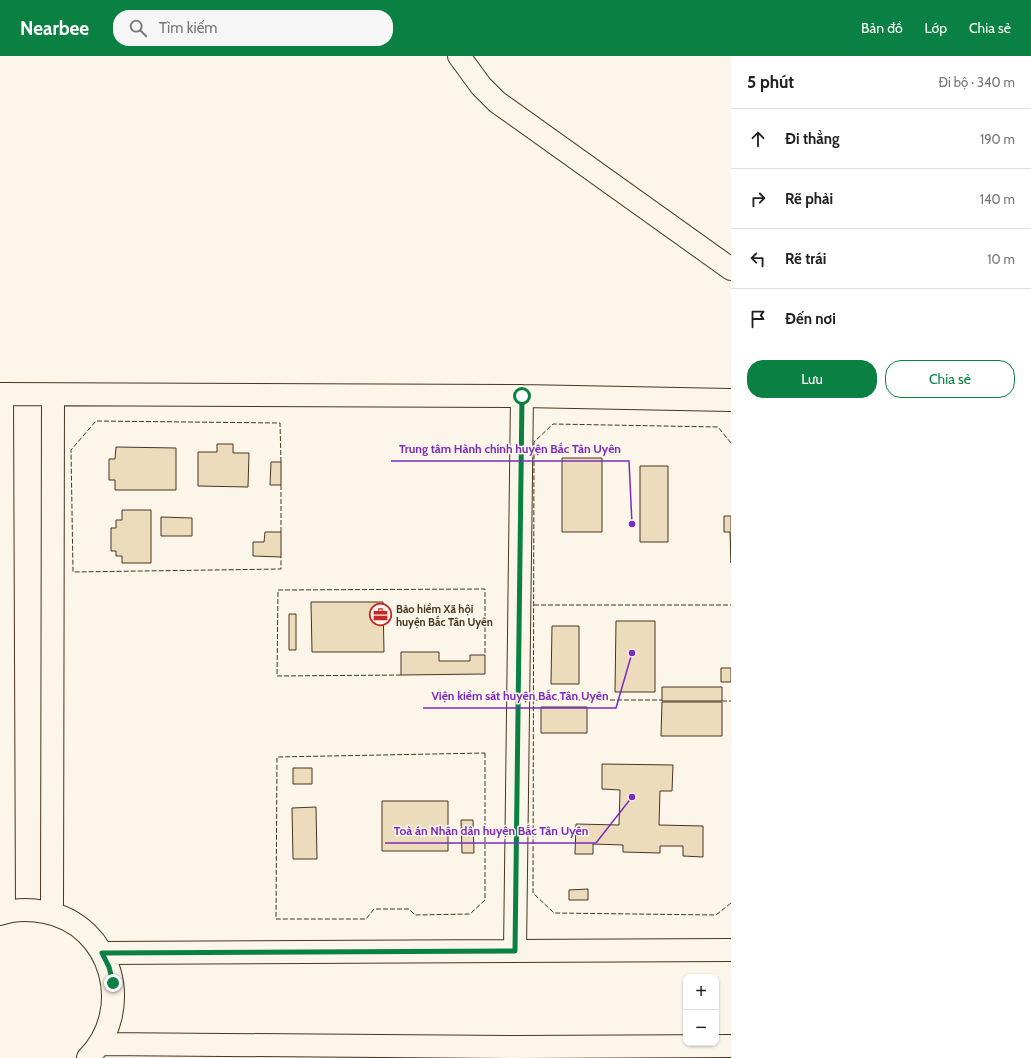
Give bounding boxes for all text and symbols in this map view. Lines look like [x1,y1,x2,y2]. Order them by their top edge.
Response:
search box [113,10,393,46]
text: Nearbee [20,17,89,40]
icon: search [127,17,149,39]
text: Tìm kiếm [159,19,218,37]
text: Bản đồ [861,19,903,37]
text: Lớp [925,19,947,37]
text: Chia sẻ [969,19,1011,37]
text: 5 phút [747,72,794,92]
text: Đi bộ · 340 m [939,74,1015,90]
icon: ahead [747,128,769,150]
text: Đi thẳng [785,130,840,148]
text: 190 m [980,131,1015,147]
icon: right [747,188,769,210]
text: Rẽ phải [785,190,833,208]
text: 140 m [980,191,1015,207]
icon: left [747,248,769,270]
text: Rẽ trái [785,250,826,268]
text: 10 m [987,251,1015,267]
icon: arrive [747,308,769,330]
text: Đến nơi [785,310,836,328]
button: Lưu [747,360,877,398]
button: Chia sẻ [885,360,1015,398]
route start [513,387,531,405]
callout: Trung tâm Hành chính huyện Bắc Tân Uyên [391,437,629,461]
text: Trung tâm Hành chính huyện Bắc Tân Uyên [399,441,621,456]
office icon: Bảo hiểm Xã hội huyện Bắc Tân Uyên [368,602,394,628]
place label: Bảo hiểm Xã hội huyện Bắc Tân Uyên [396,602,493,629]
callout: Viện kiểm sát huyện Bắc Tân Uyên [423,684,616,708]
text: Viện kiểm sát huyện Bắc Tân Uyên [431,688,609,703]
callout: Toà án Nhân dân huyện Bắc Tân Uyên [385,819,596,843]
text: Toà án Nhân dân huyện Bắc Tân Uyên [394,823,588,838]
route end [104,974,122,992]
map controls [683,974,719,1046]
button: + [683,974,719,1010]
button: − [683,1010,719,1046]

